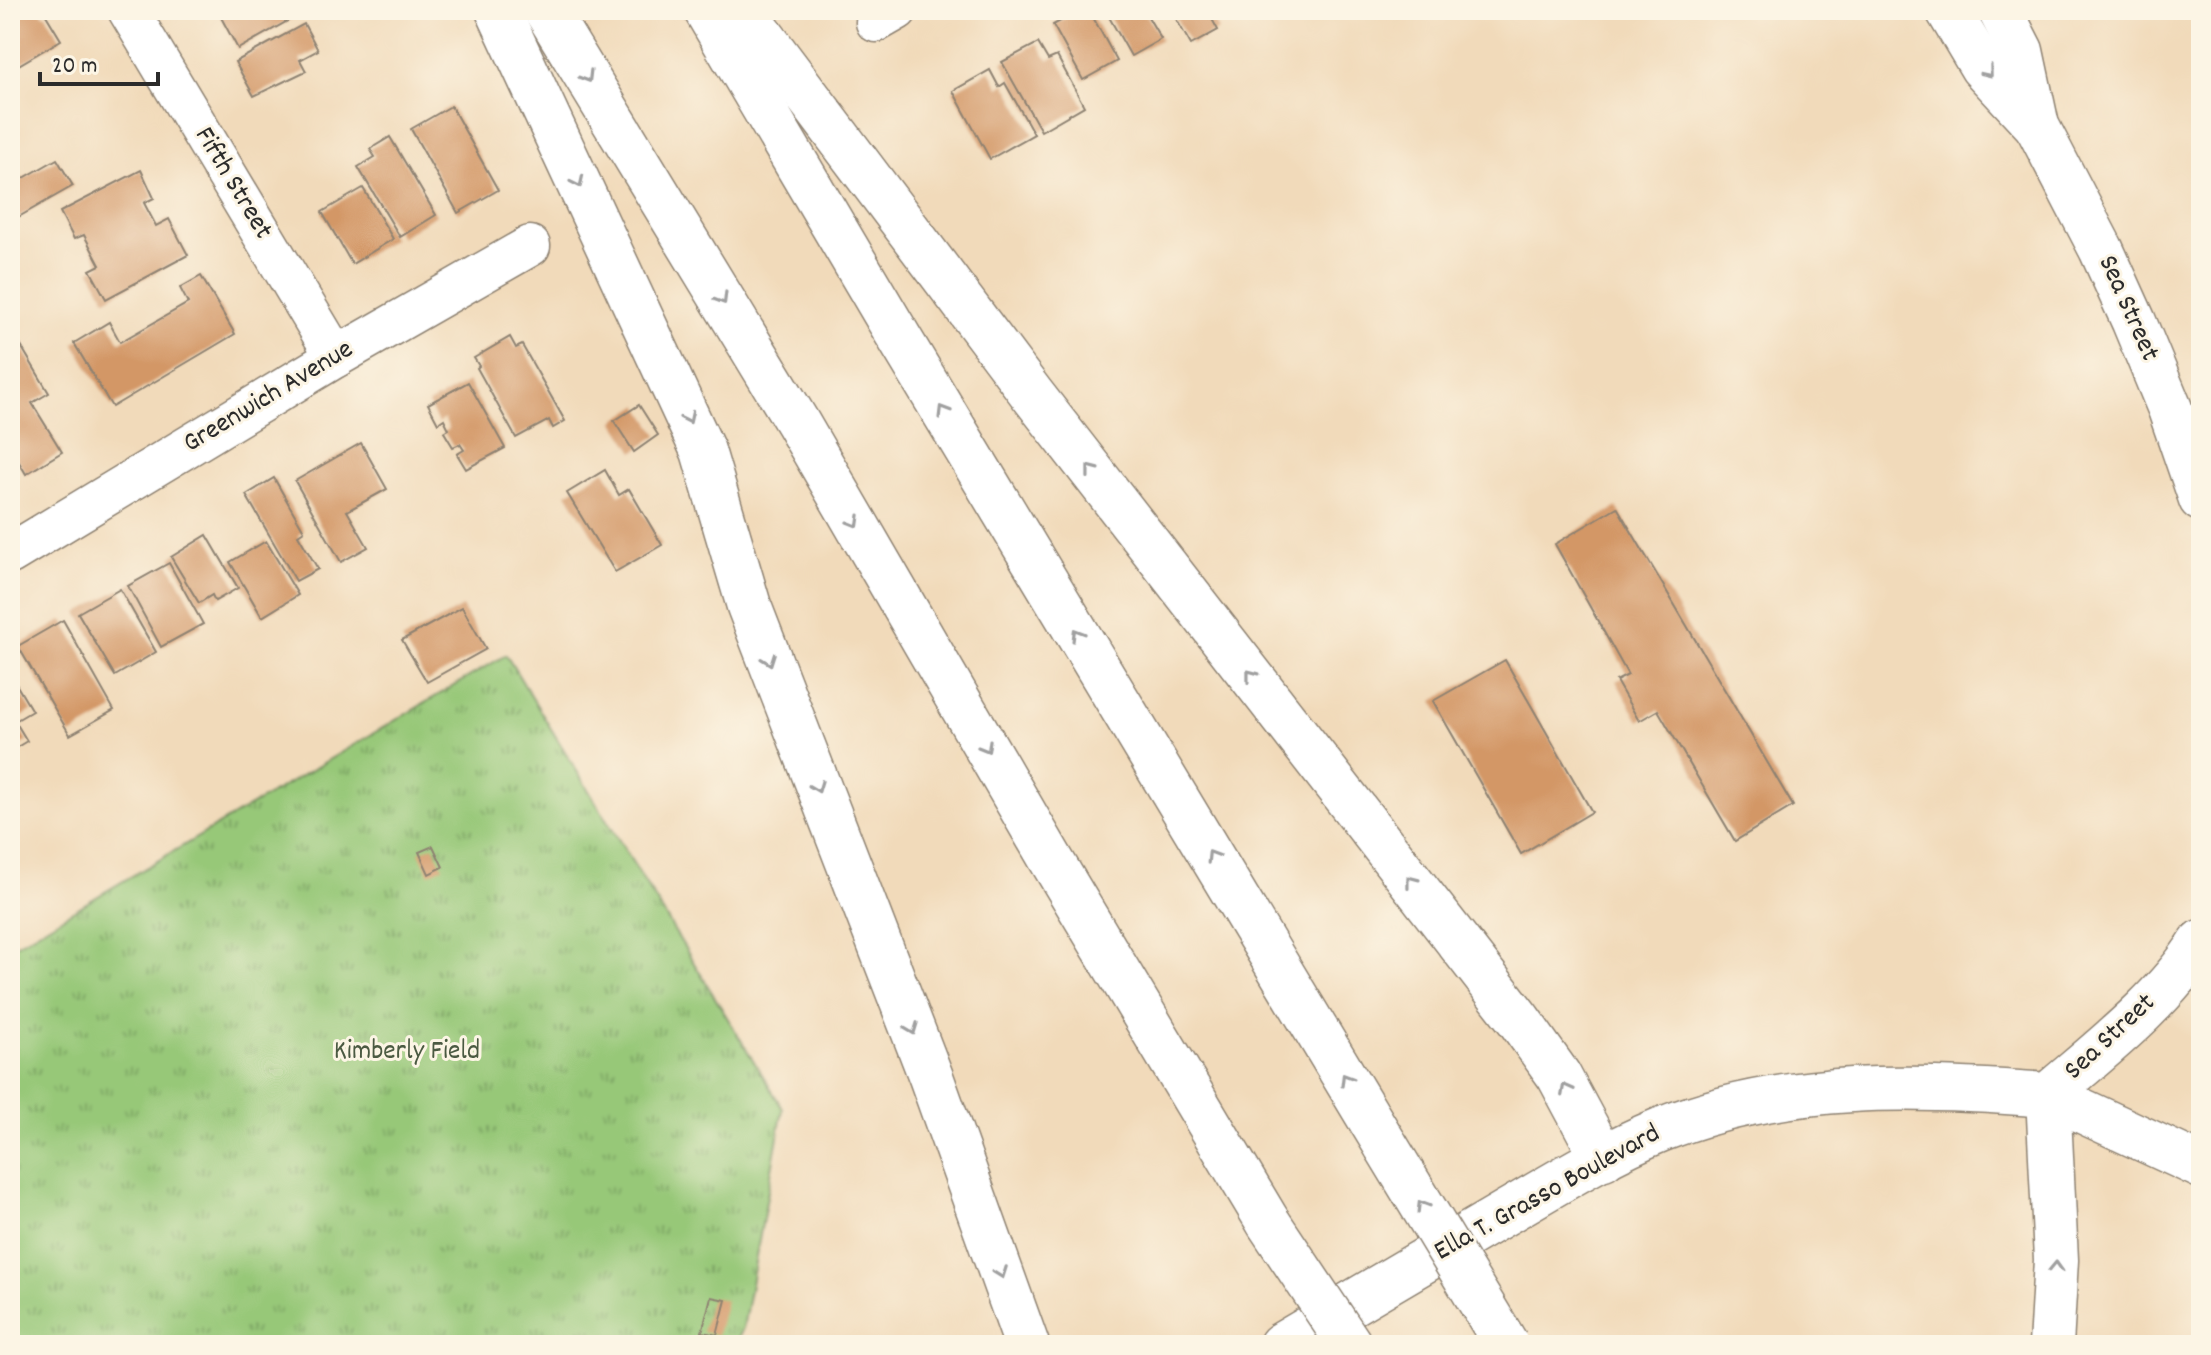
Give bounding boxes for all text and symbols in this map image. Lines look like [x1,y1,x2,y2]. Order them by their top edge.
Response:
scale bar [40,36,158,86]
text: 20 m [52,50,98,84]
one-way arrow [1978,63,1992,78]
one-way arrow [577,68,592,83]
street label: Fifth Street [183,120,281,248]
one-way arrow [568,174,584,189]
street label: Sea Street [2086,250,2168,368]
one-way arrow [712,290,727,304]
street label: Greenwich Avenue [176,331,362,465]
one-way arrow [937,405,953,420]
one-way arrow [678,410,694,425]
one-way arrow [1087,464,1101,479]
one-way arrow [845,513,861,528]
one-way arrow [1071,628,1087,643]
one-way arrow [759,652,776,666]
one-way arrow [1247,669,1261,684]
one-way arrow [976,738,992,753]
one-way arrow [807,779,824,793]
one-way arrow [1207,850,1222,865]
one-way arrow [1406,876,1421,890]
street label: Sea Street [2056,985,2166,1091]
one-way arrow [902,1021,919,1035]
park label: Kimberly Field [334,1033,480,1073]
one-way arrow [1340,1073,1356,1088]
one-way arrow [1560,1083,1575,1098]
street label: Ella T. Grasso Boulevard [1428,1115,1668,1273]
one-way arrow [1416,1200,1432,1215]
one-way arrow [2047,1260,2064,1273]
one-way arrow [991,1265,1008,1279]

